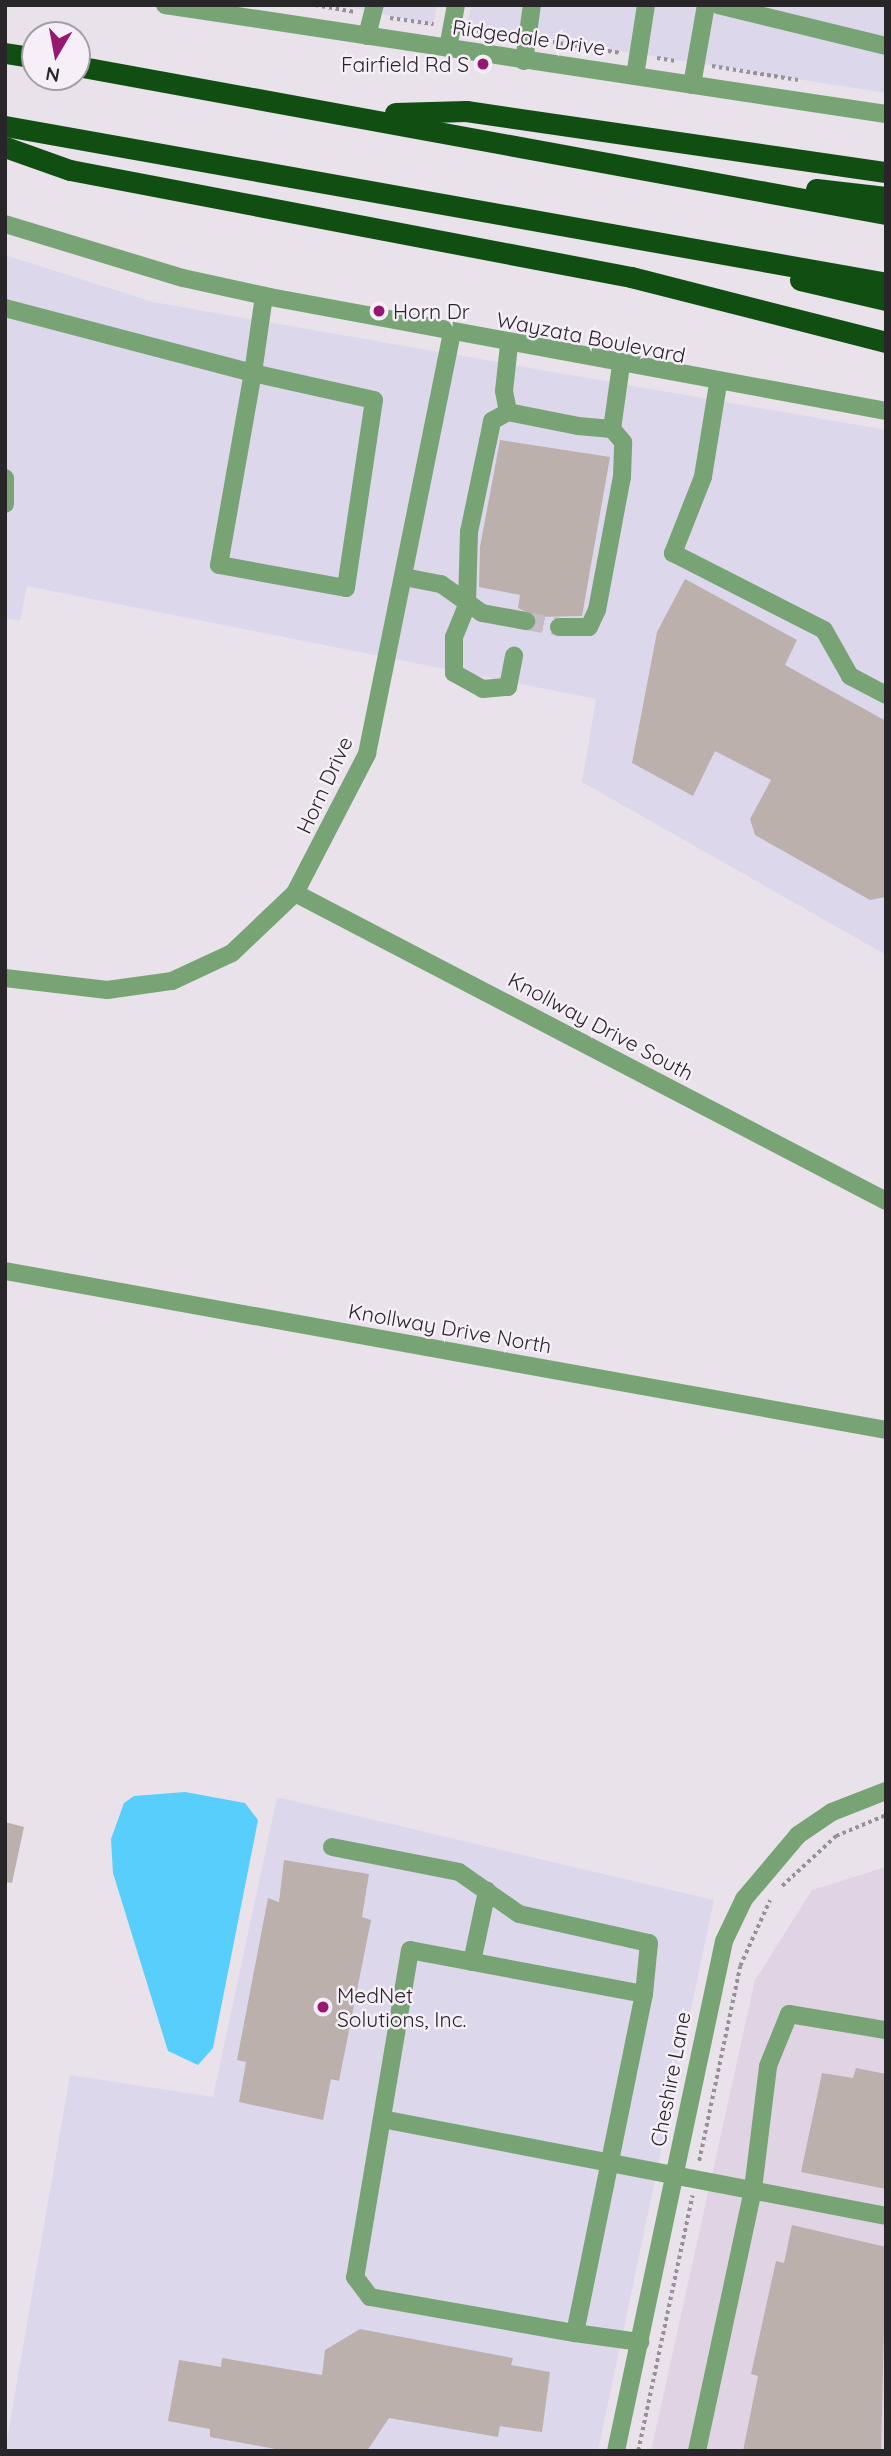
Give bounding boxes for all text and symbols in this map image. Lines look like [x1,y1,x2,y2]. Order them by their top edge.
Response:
street label: Ridgedale Drive [451,14,607,60]
north arrow [21,21,91,91]
place label: Fairfield Rd S [341,51,469,77]
marker: Fairfield Rd S [475,56,491,72]
text: N [44,62,62,88]
place label: Horn Dr [393,298,470,324]
marker: Horn Dr [371,303,387,319]
street label: Wayzata Boulevard [494,306,688,368]
street label: Horn Drive [291,732,357,838]
street label: Knollway Drive South [504,966,698,1086]
street label: Knollway Drive North [346,1298,554,1358]
place label: MedNet Solutions, Inc. [337,1982,466,2032]
marker: MedNet Solutions, Inc. [315,1999,331,2015]
street label: Cheshire Lane [645,2009,695,2149]

